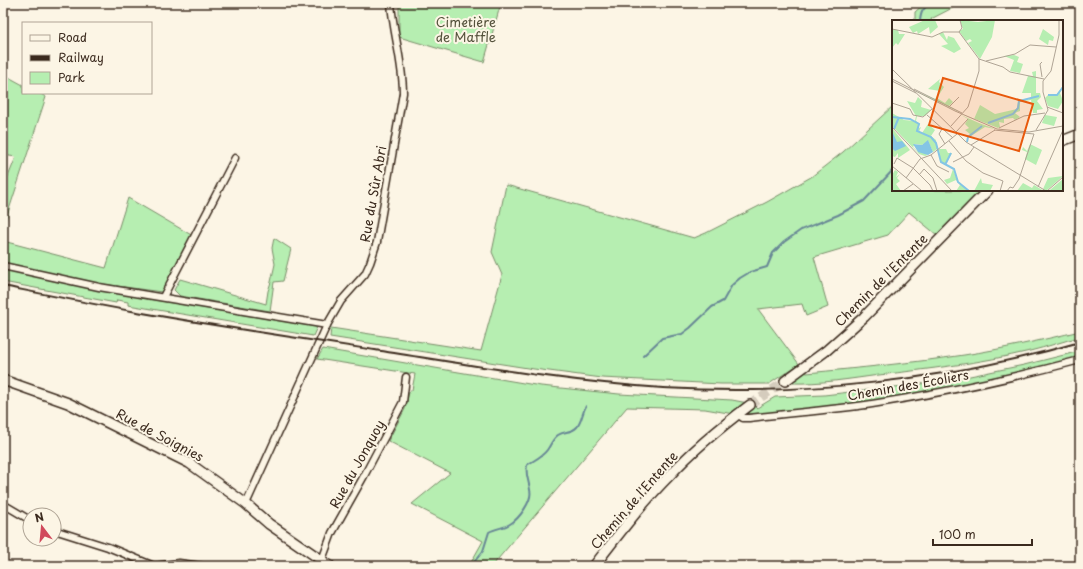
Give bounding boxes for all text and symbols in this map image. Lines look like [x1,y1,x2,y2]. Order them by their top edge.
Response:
park label: Cimetière de Maffle [436,12,496,46]
inset map [892,20,1063,191]
legend [22,22,152,94]
text: Road [58,28,87,46]
text: Railway [58,48,104,66]
text: Park [58,68,85,86]
street label: Rue du Sûr Abri [355,144,390,244]
street label: Chemin de l'Entente [830,229,931,330]
street label: Chemin des Écoliers [846,364,970,405]
street label: Rue de Soignies [113,403,207,466]
street label: Rue du Jonquoy [324,416,389,512]
street label: Chemin de l'Entente [586,447,682,553]
north arrow [22,507,62,547]
text: N [33,507,46,526]
scale bar [933,521,1032,547]
text: 100 m [939,525,976,543]

